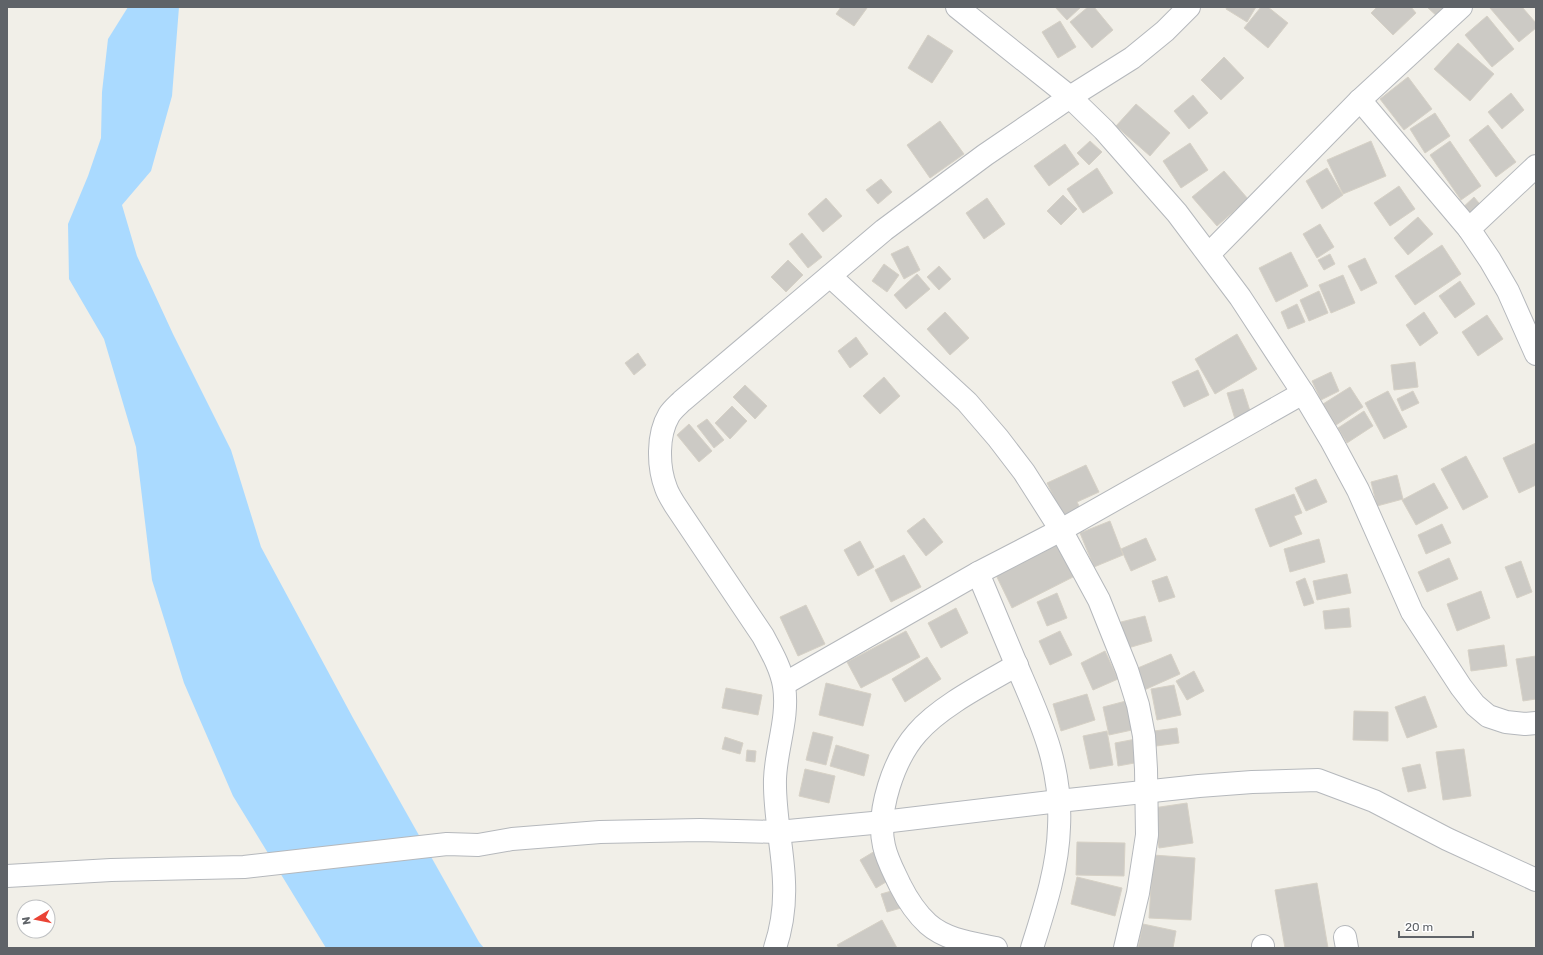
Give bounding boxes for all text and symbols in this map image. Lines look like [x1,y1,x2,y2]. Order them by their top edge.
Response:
north arrow [16,899,56,939]
scale bar [1399,913,1473,939]
text: N [20,916,34,926]
text: 20 m [1405,920,1433,934]

